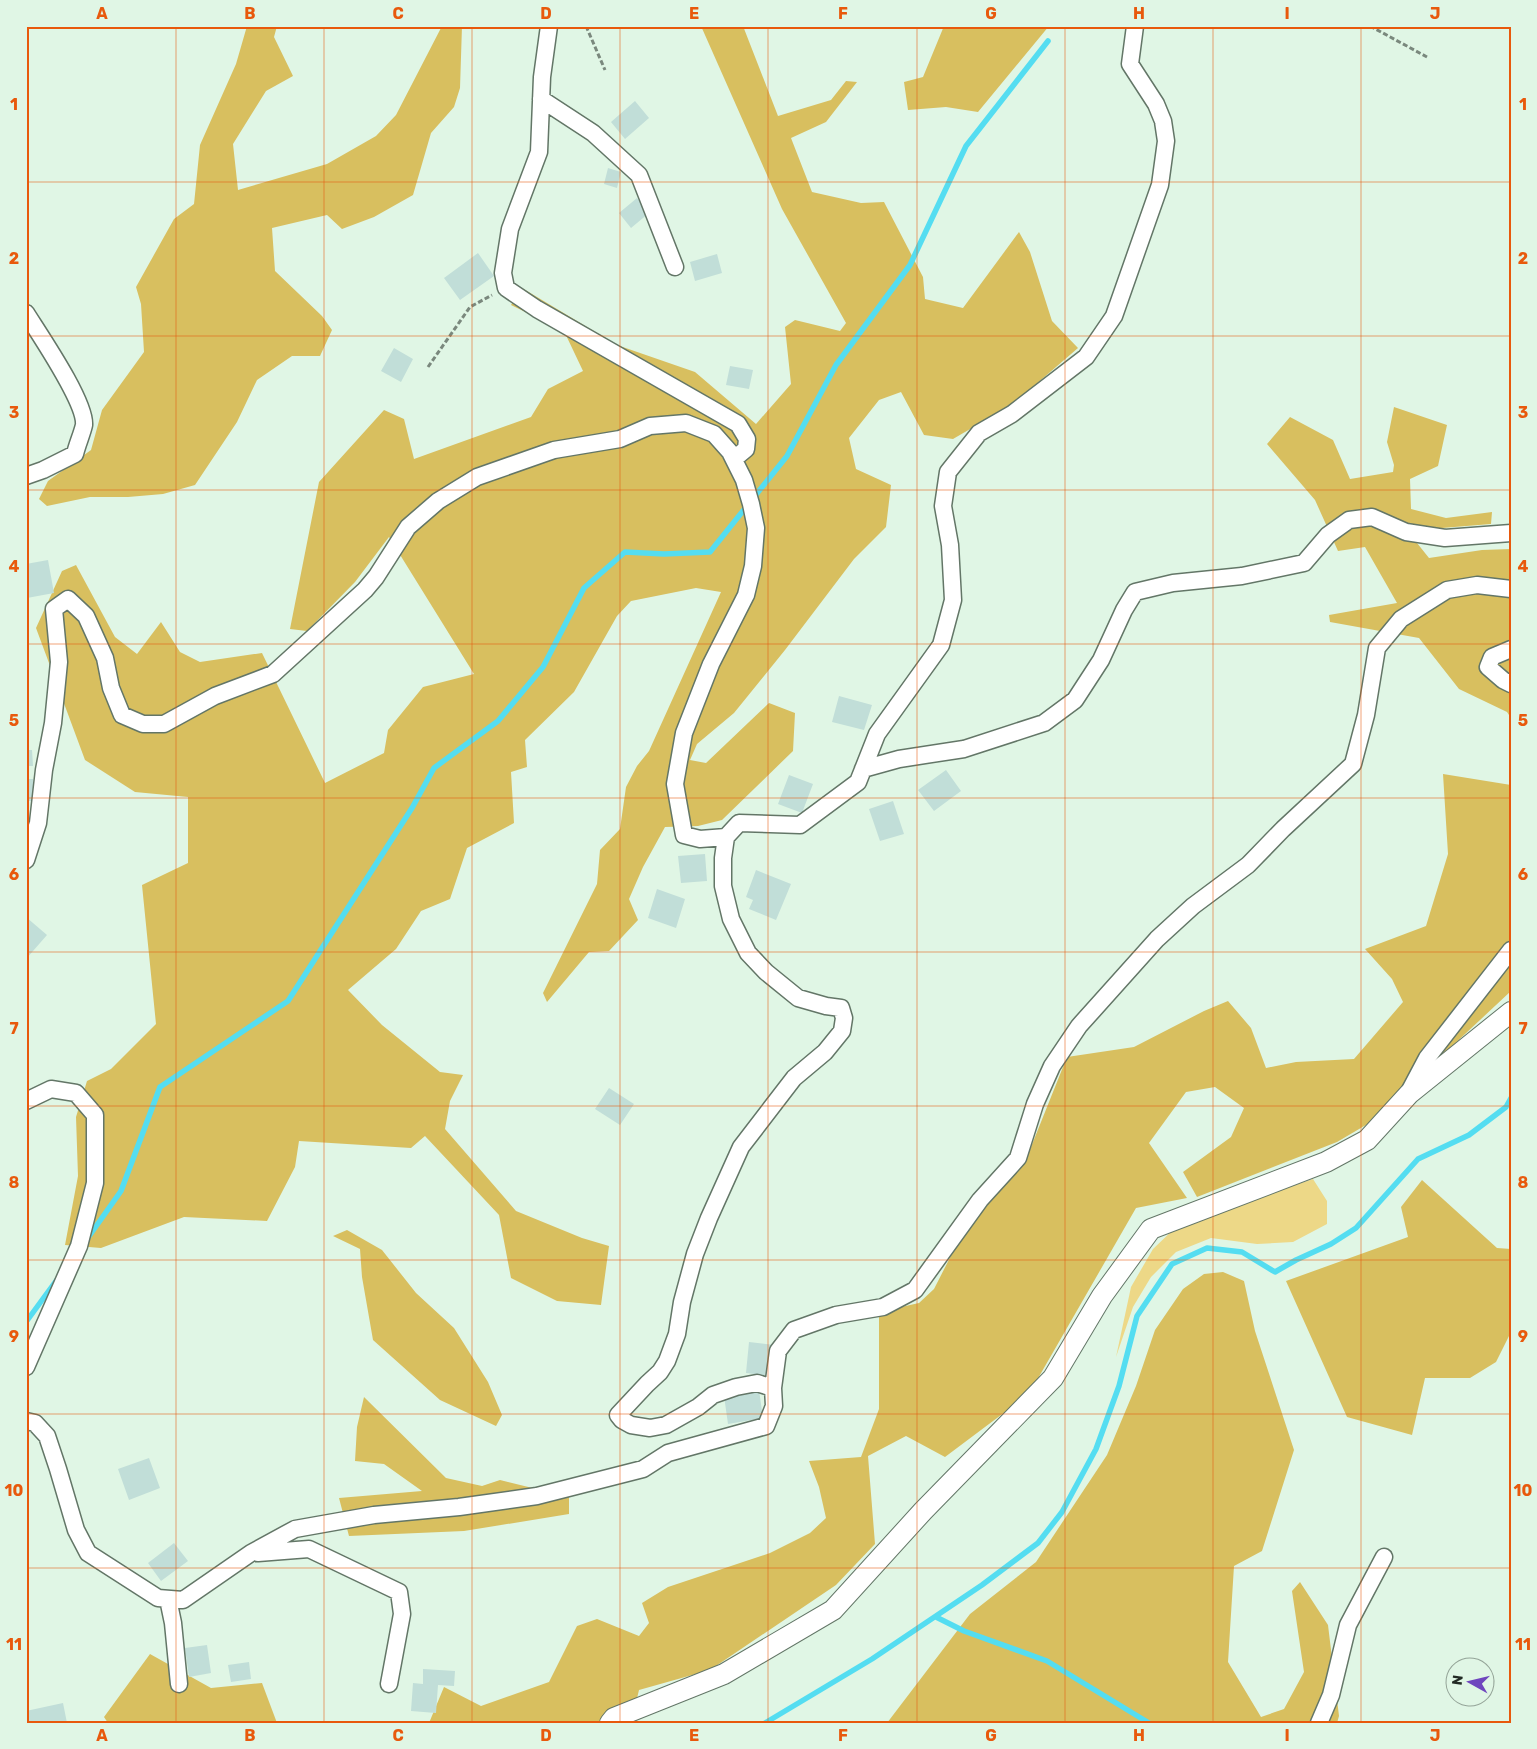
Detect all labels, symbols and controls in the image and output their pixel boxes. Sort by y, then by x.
text: A [96,4,108,23]
text: B [244,4,256,23]
text: C [392,4,404,23]
text: D [540,4,552,23]
text: E [689,4,699,23]
text: F [838,4,848,23]
text: G [985,4,997,23]
text: H [1133,4,1145,23]
text: I [1284,4,1290,23]
text: J [1430,4,1440,23]
text: 1 [10,95,18,114]
text: 1 [1519,95,1527,114]
text: 2 [9,249,19,268]
text: 2 [1518,249,1528,268]
text: 3 [9,403,19,422]
text: 3 [1518,403,1528,422]
text: 4 [9,557,20,576]
text: 4 [1518,557,1529,576]
text: 5 [9,711,19,730]
text: 5 [1518,711,1528,730]
text: 6 [9,865,19,884]
text: 6 [1518,865,1528,884]
text: 7 [9,1019,19,1038]
text: 7 [1518,1019,1528,1038]
text: 8 [9,1173,20,1192]
text: 8 [1518,1173,1529,1192]
text: 9 [9,1327,19,1346]
text: 9 [1518,1327,1528,1346]
text: 10 [5,1481,24,1500]
text: 10 [1514,1481,1533,1500]
text: 11 [6,1635,22,1654]
text: 11 [1515,1635,1531,1654]
north arrow [1444,1656,1494,1706]
text: N [1449,1674,1467,1686]
text: A [96,1726,108,1745]
text: B [244,1726,256,1745]
text: C [392,1726,404,1745]
text: D [540,1726,552,1745]
text: E [689,1726,699,1745]
text: F [838,1726,848,1745]
text: G [985,1726,997,1745]
text: H [1133,1726,1145,1745]
text: I [1284,1726,1290,1745]
text: J [1430,1726,1440,1745]

